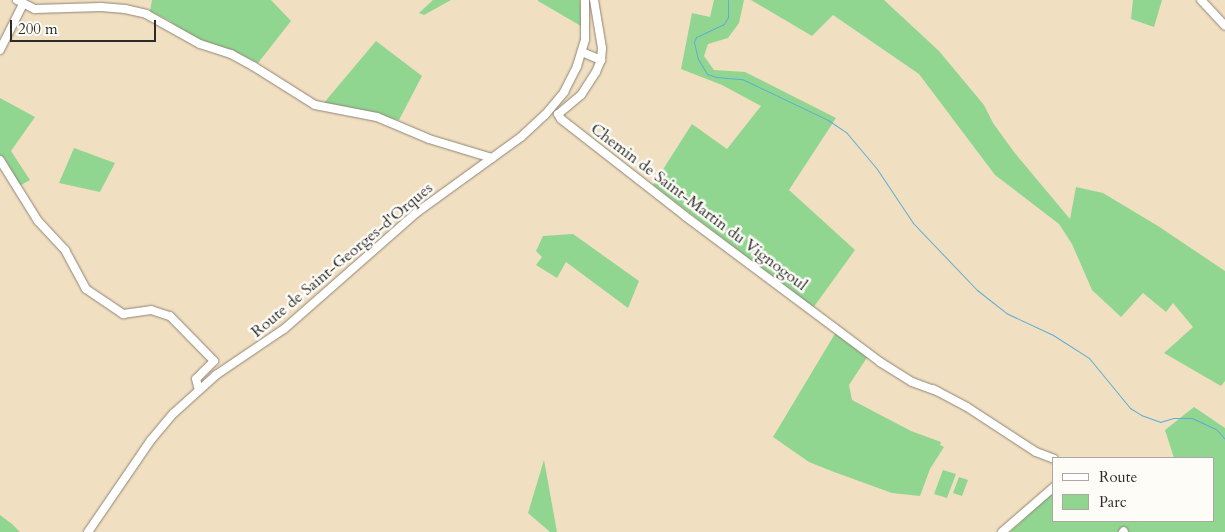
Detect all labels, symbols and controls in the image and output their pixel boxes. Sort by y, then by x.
scale bar [12,10,159,42]
text: 200 m [18,19,58,39]
street label: Chemin de Saint-Martin du Vignogoul [587,119,811,295]
street label: Route de Saint-Georges-d'Orques [247,178,437,342]
legend [1052,457,1215,522]
text: Route [1099,467,1137,487]
text: Parc [1099,492,1127,512]

